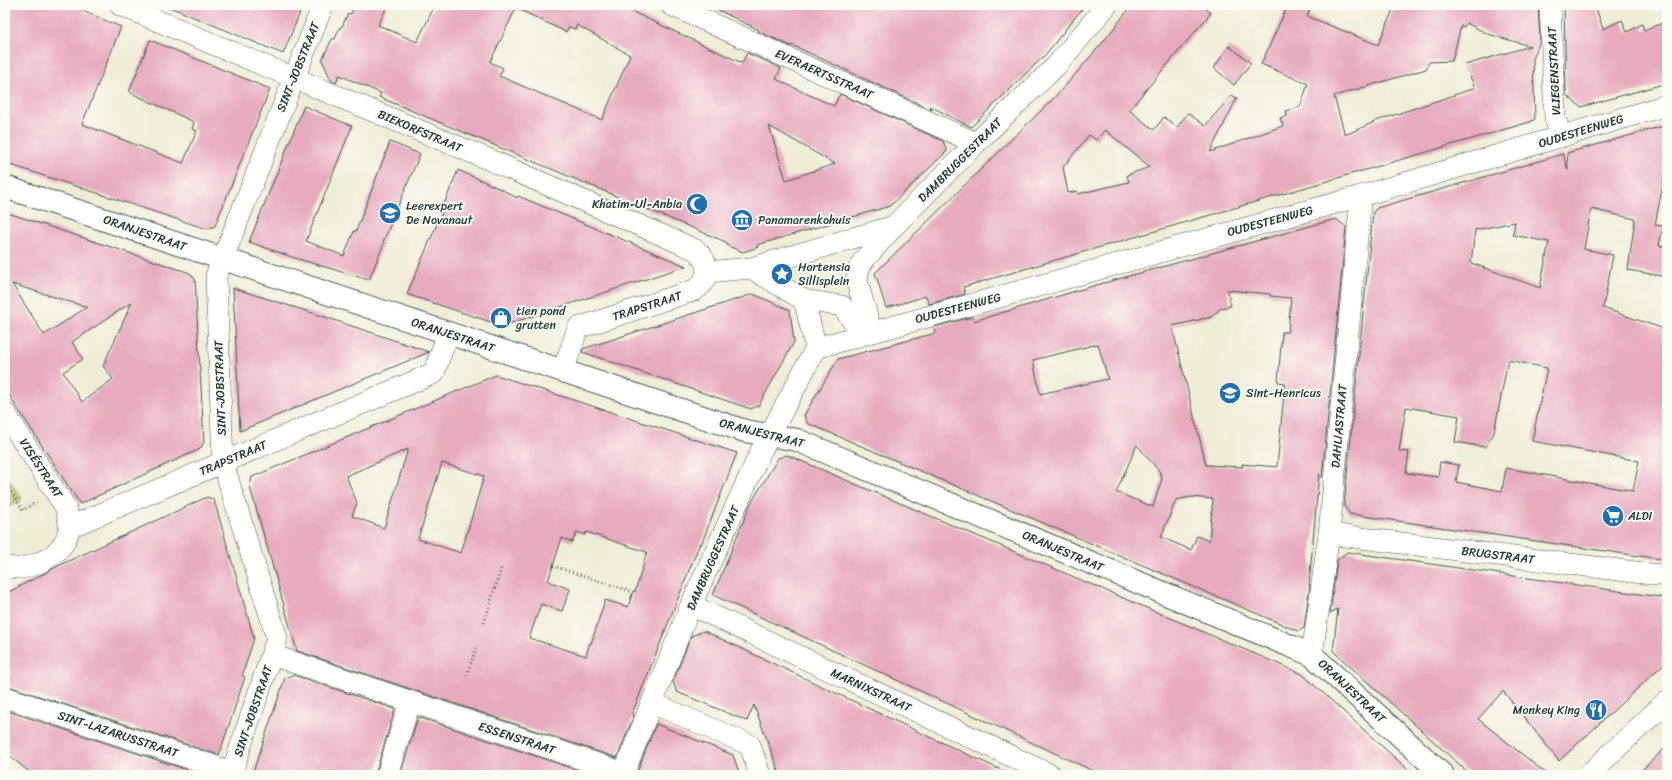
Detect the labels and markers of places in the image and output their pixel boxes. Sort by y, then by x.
mosque icon: Khatim-Ul-Anbia [684,191,710,217]
place label: Khatim-Ul-Anbia [592,193,683,215]
place label: Leerexpert De Novanaut [406,195,474,231]
school or university icon: Leerexpert De Novanaut [377,200,403,226]
museum icon: Panamarenkohuis [729,207,755,233]
place label: Panamarenkohuis [758,209,851,231]
place label: Hortensia Sillisplein [798,256,850,292]
place icon: Hortensia Sillisplein [769,261,795,287]
place label: tien pond grutten [515,300,566,336]
shop icon: tien pond grutten [488,305,514,331]
school or university icon: Sint-Henricus [1217,380,1243,406]
place label: Sint-Henricus [1246,382,1321,404]
supermarket icon: ALDI [1600,503,1626,529]
place label: ALDI [1627,505,1653,527]
restaurant icon: Monkey King [1583,697,1609,723]
place label: Monkey King [1513,699,1580,721]

